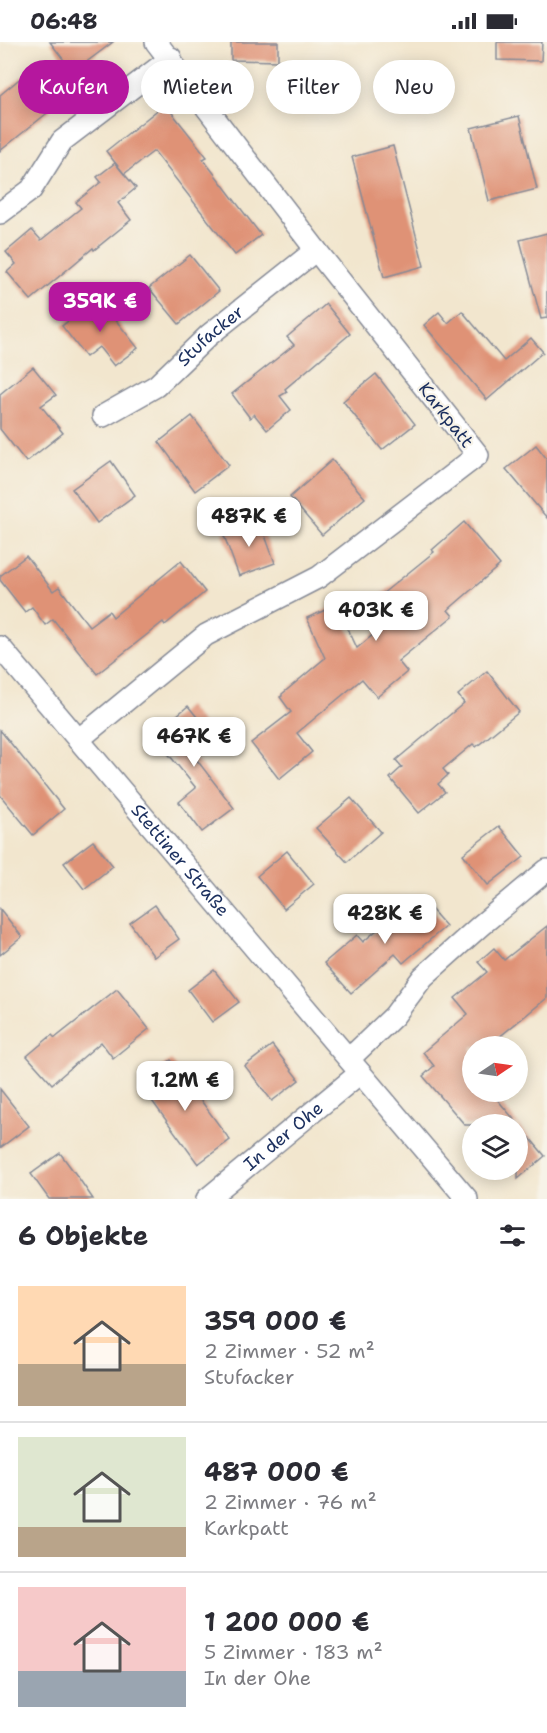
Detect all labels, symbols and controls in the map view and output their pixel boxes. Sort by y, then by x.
text: 06:48 [30,7,98,36]
chip: Kaufen [18,60,129,114]
chip: Mieten [141,60,254,114]
chip: Filter [266,60,361,114]
chip: Neu [373,60,455,114]
pin: 359K € [51,282,149,333]
text: 359K € [63,288,137,314]
street label: Stufacker [172,300,249,372]
street label: Karkpatt [413,377,479,453]
pin: 487K € [200,497,298,548]
text: 487K € [211,503,287,529]
pin: 403K € [327,591,425,642]
text: 403K € [338,597,414,623]
pin: 467K € [145,717,243,768]
text: 467K € [156,723,232,749]
street label: Stettiner Straße [126,799,235,921]
pin: 428K € [336,894,434,945]
text: 428K € [347,900,423,926]
north arrow [462,1036,528,1102]
map controls [462,1036,528,1180]
pin: 1.2M € [136,1061,234,1112]
text: 1.2M € [150,1067,220,1093]
street label: In der Ohe [239,1096,328,1176]
button: layers [462,1114,528,1180]
text: 6 Objekte [18,1218,148,1253]
icon: filters [496,1219,529,1252]
text: 359 000 € [204,1303,346,1338]
icon: home [66,1310,138,1382]
text: 2 Zimmer · 52 m² [204,1338,375,1364]
text: Stufacker [204,1364,294,1390]
text: 487 000 € [204,1454,349,1489]
icon: home [66,1461,138,1533]
text: 2 Zimmer · 76 m² [204,1489,377,1515]
text: Karkpatt [204,1515,289,1541]
text: 1 200 000 € [204,1604,369,1639]
icon: home [66,1611,138,1683]
text: 5 Zimmer · 183 m² [204,1639,383,1665]
text: In der Ohe [204,1665,311,1691]

